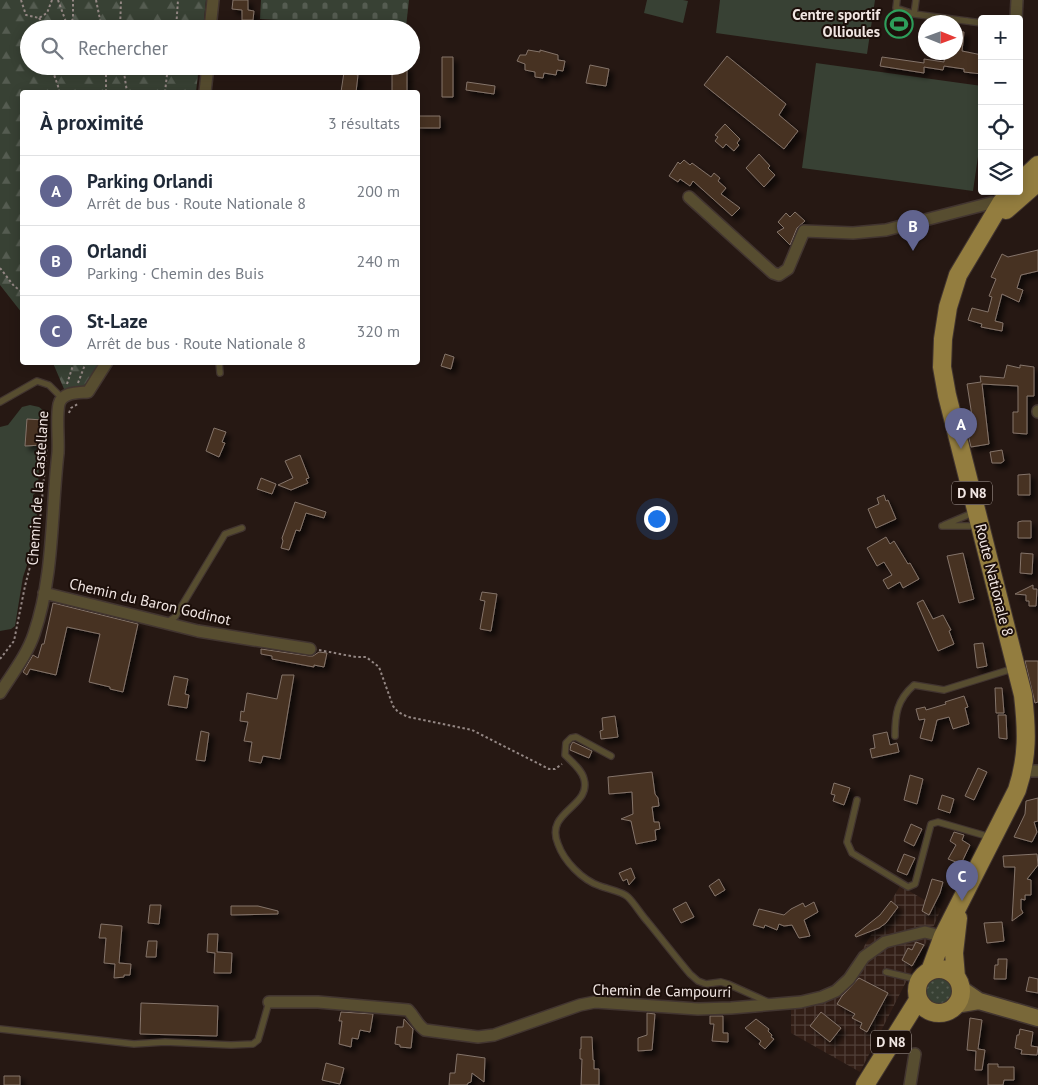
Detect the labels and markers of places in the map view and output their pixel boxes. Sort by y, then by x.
place label: Centre sportif Ollioules [792,5,881,41]
sports icon: Centre sportif Ollioules [884,9,914,39]
pin: B [897,210,929,251]
pin: A [945,408,977,449]
pin: C [946,860,978,901]

